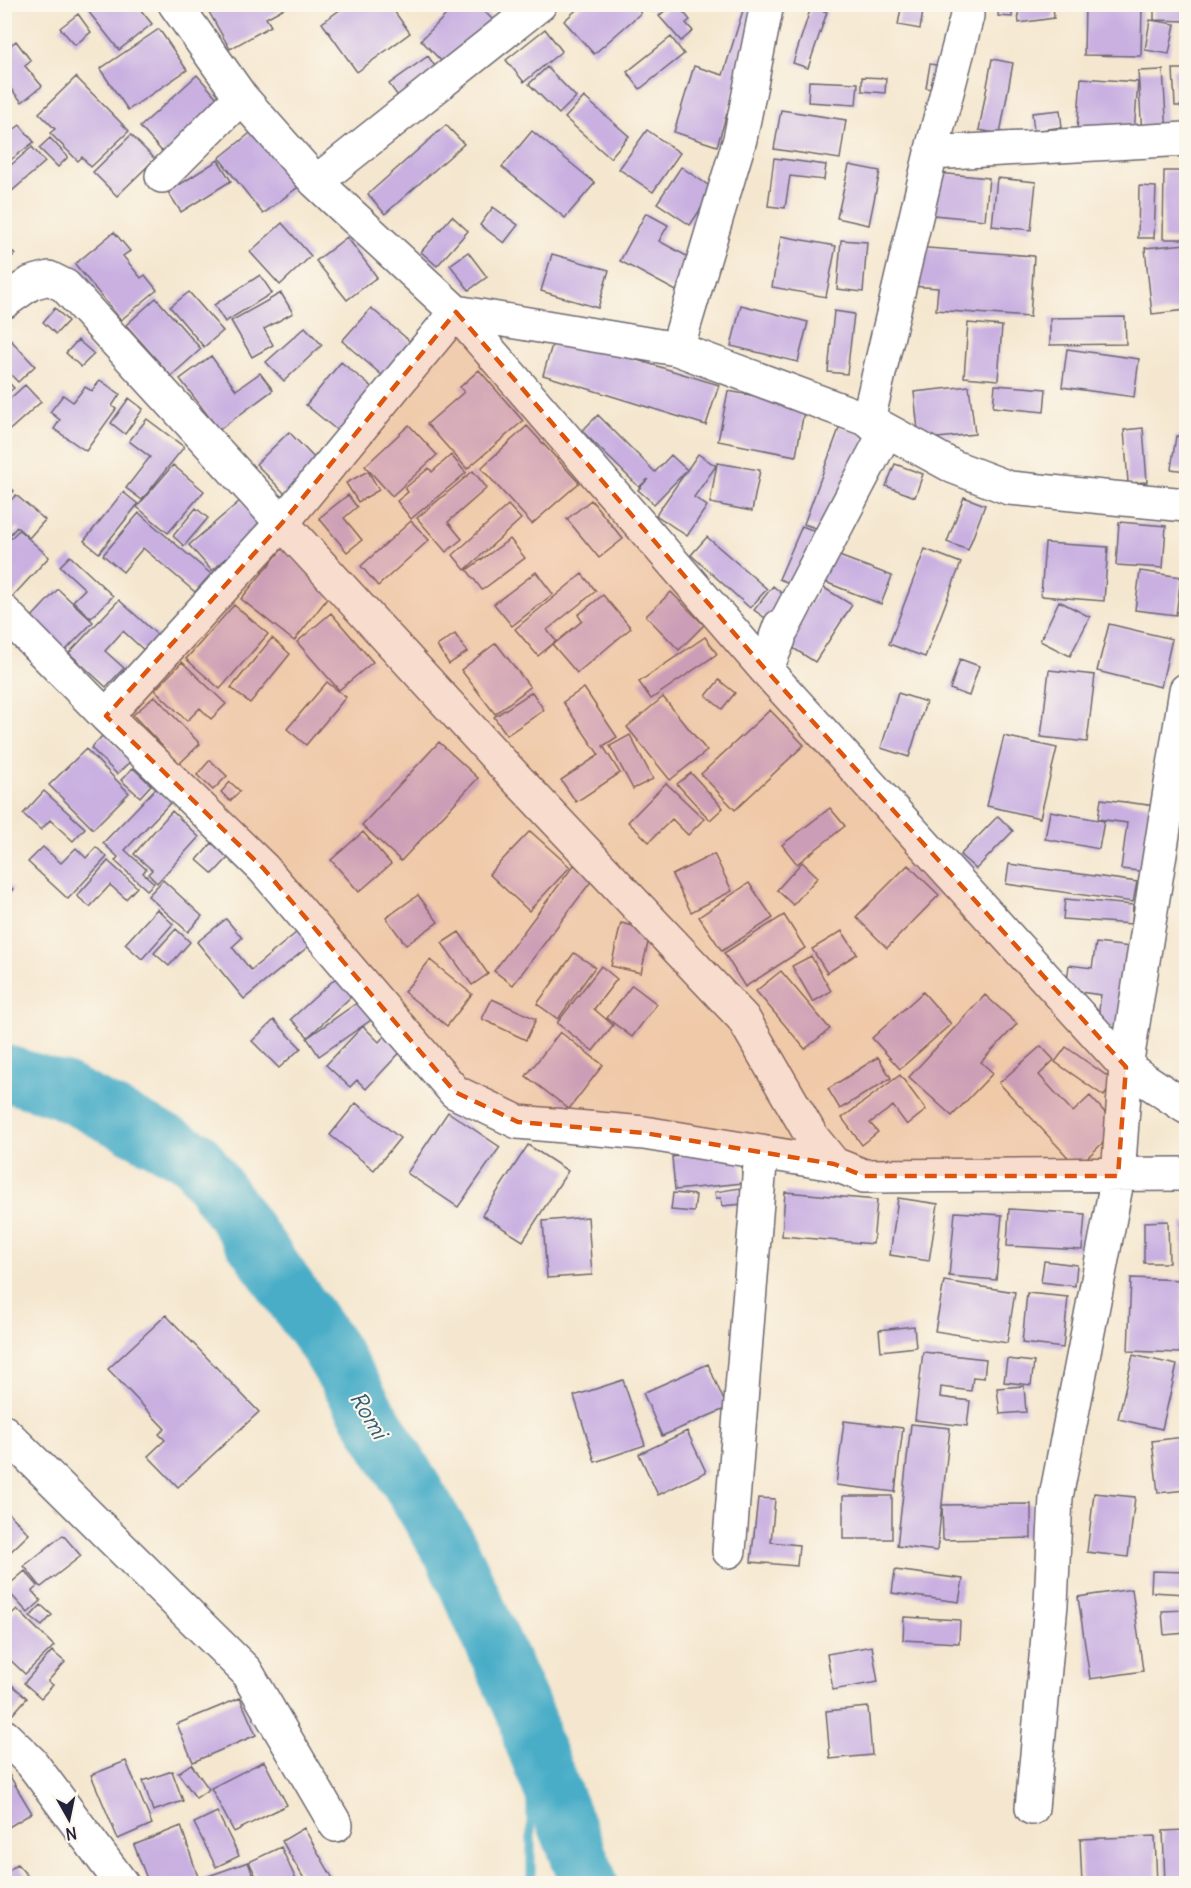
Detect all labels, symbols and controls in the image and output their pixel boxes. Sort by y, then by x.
water label: Romi [344,1386,396,1446]
north arrow [39,1789,99,1849]
text: N [64,1823,78,1845]

